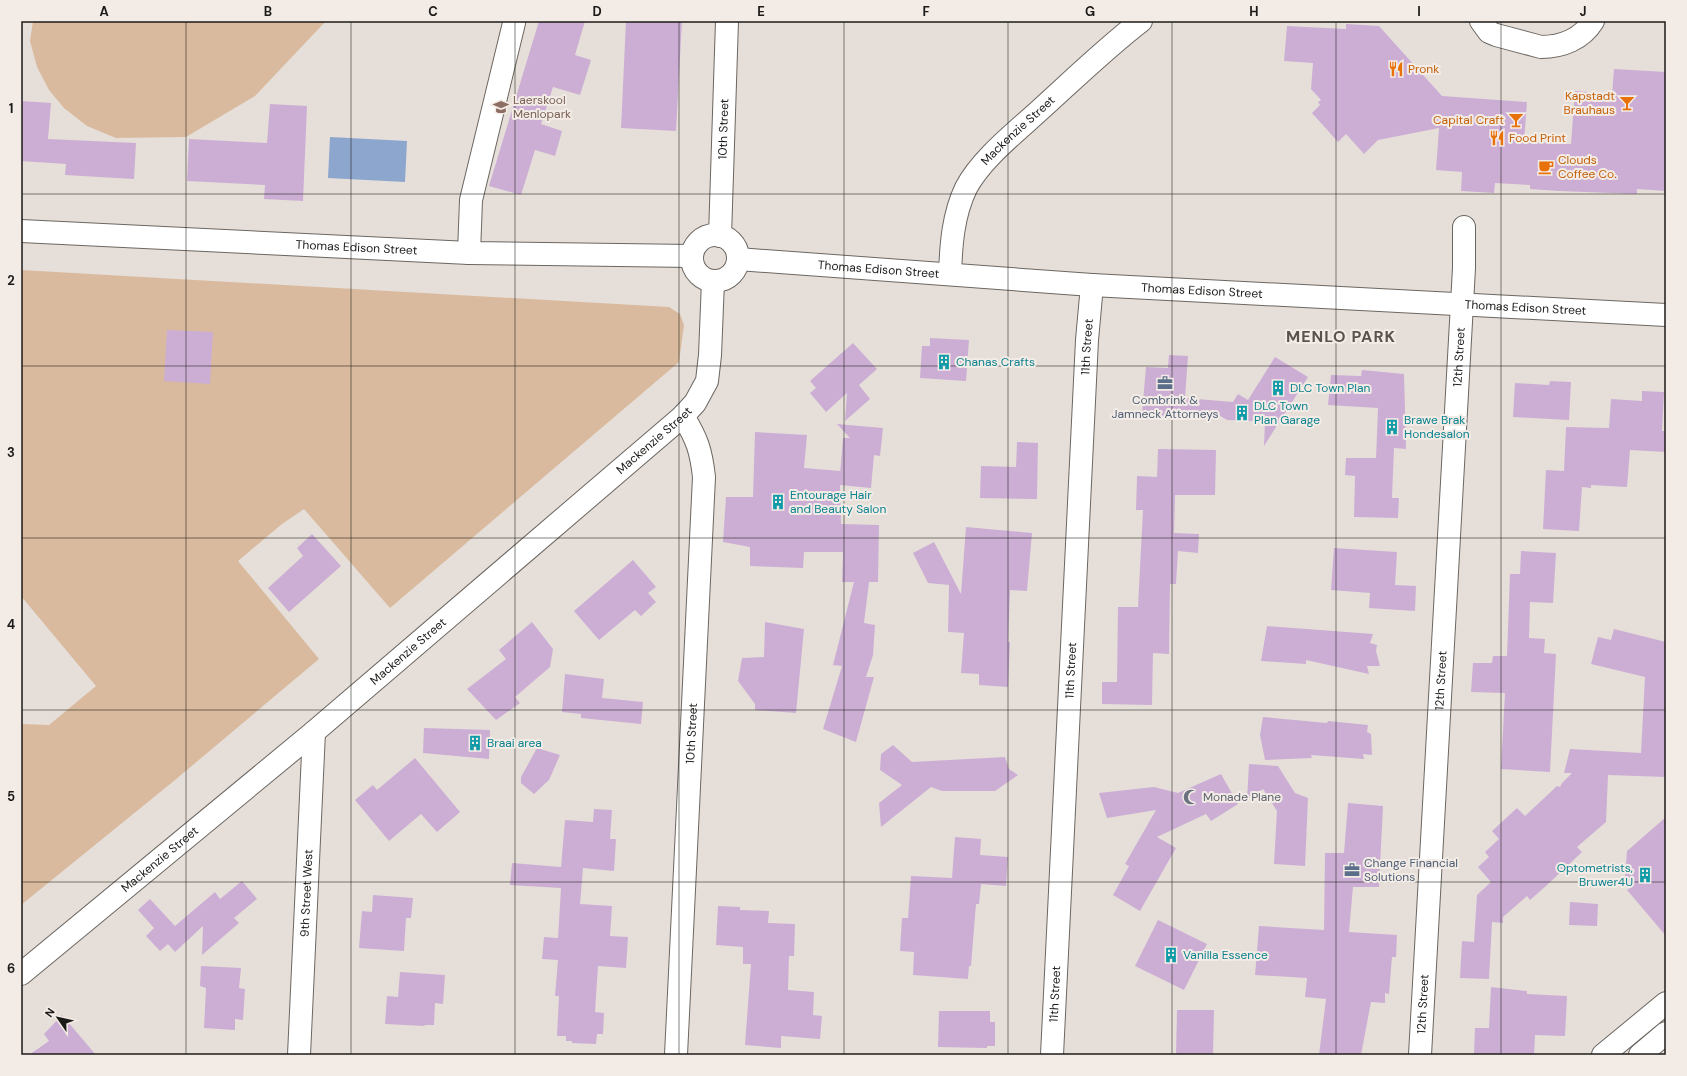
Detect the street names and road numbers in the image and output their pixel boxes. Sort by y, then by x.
street label: Mackenzie Street [977,92,1058,169]
street label: 10th Street [714,98,732,160]
street label: Thomas Edison Street [295,237,418,258]
street label: Thomas Edison Street [817,257,940,282]
street label: Thomas Edison Street [1141,280,1263,302]
street label: Thomas Edison Street [1464,296,1587,319]
street label: 11th Street [1077,318,1097,375]
street label: 12th Street [1449,327,1469,387]
street label: Mackenzie Street [613,403,696,478]
street label: Mackenzie Street [367,614,450,688]
street label: 11th Street [1061,642,1080,699]
street label: 12th Street [1431,650,1451,711]
street label: 10th Street [682,702,701,764]
street label: Mackenzie Street [118,823,202,896]
street label: 9th Street West [296,849,317,937]
street label: 11th Street [1046,965,1064,1023]
street label: 12th Street [1413,974,1433,1034]

